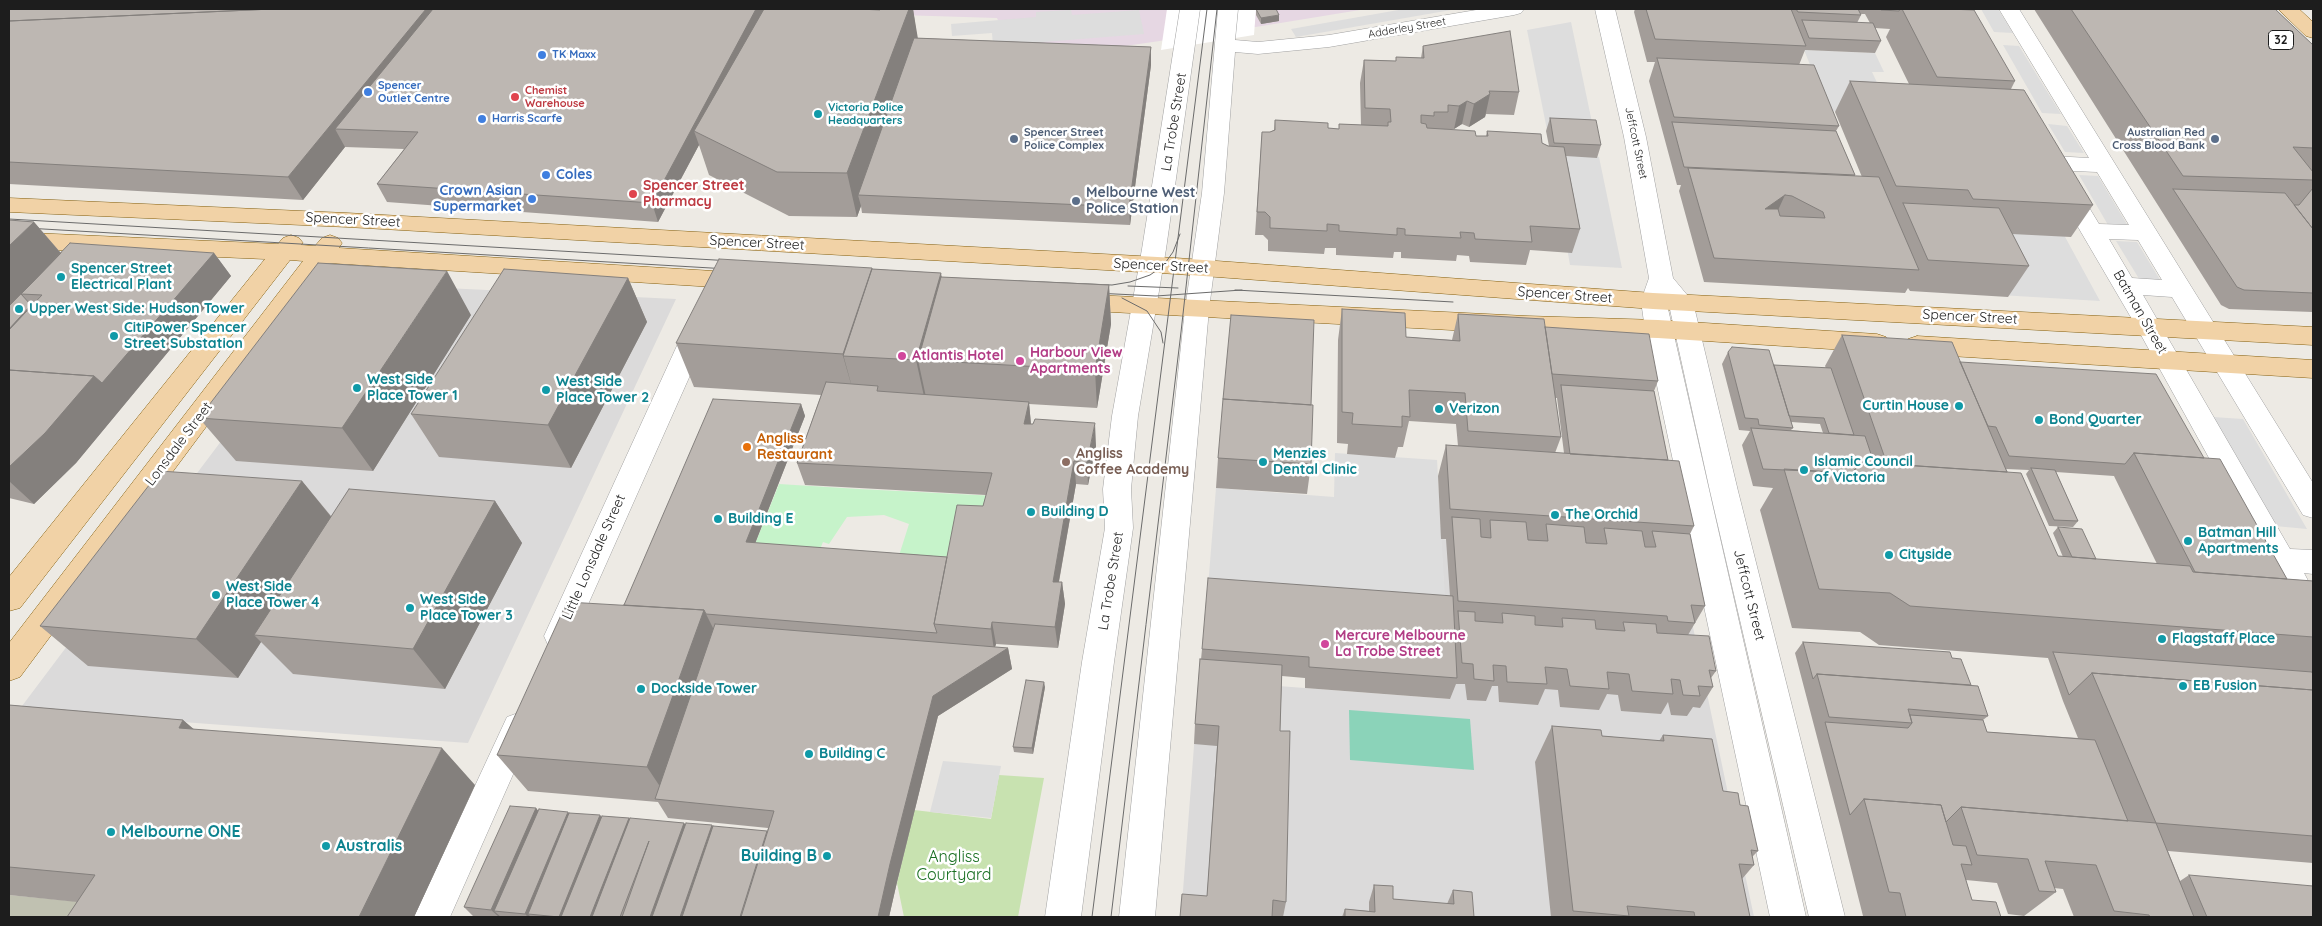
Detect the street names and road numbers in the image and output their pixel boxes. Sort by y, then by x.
street label: Adderley Street [1367,15,1447,41]
road number: 32 [2268,30,2294,50]
street label: La Trobe Street [1158,72,1190,172]
street label: Jeffcott Street [1622,106,1650,180]
street label: Spencer Street [305,209,401,231]
street label: Spencer Street [709,232,805,254]
street label: Spencer Street [1113,255,1209,277]
street label: Batman Street [2109,267,2171,357]
street label: Spencer Street [1517,283,1613,307]
street label: Spencer Street [1922,306,2018,328]
street label: Lonsdale Street [142,399,216,489]
street label: Little Lonsdale Street [559,492,629,622]
street label: La Trobe Street [1095,531,1127,631]
street label: Jeffcott Street [1730,548,1768,642]

